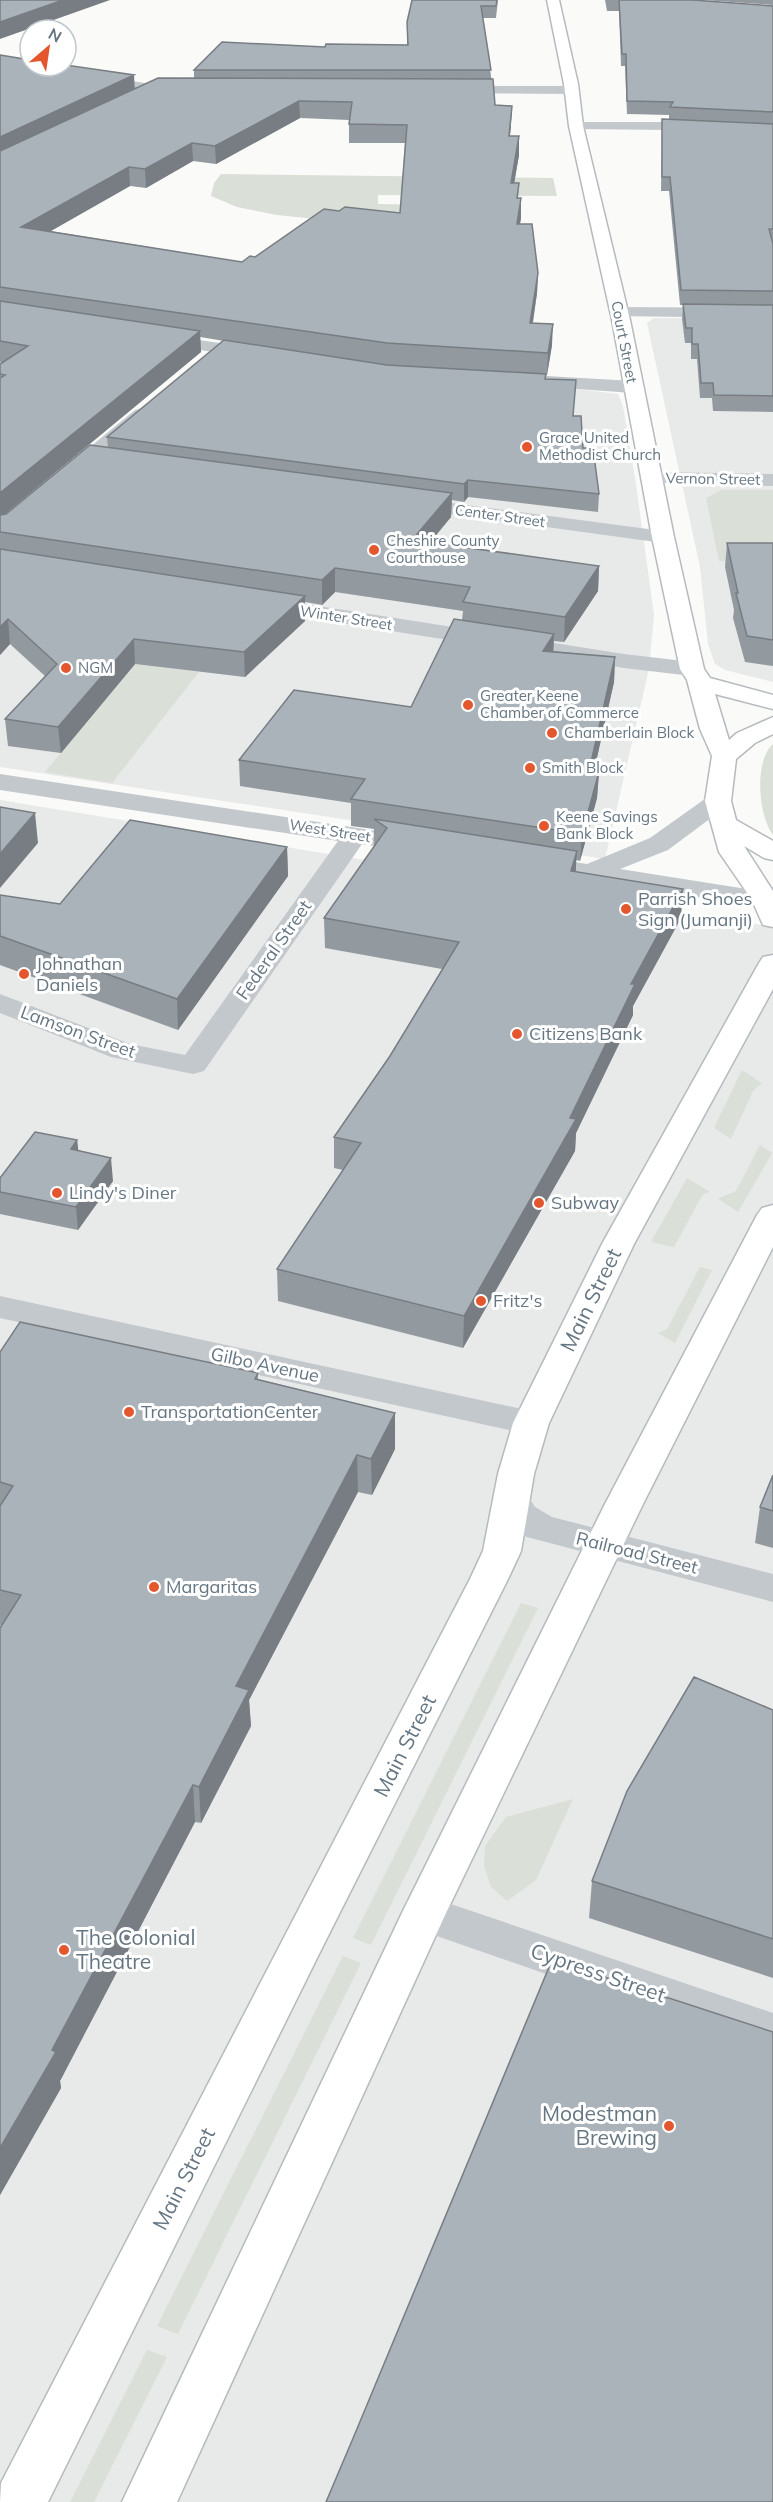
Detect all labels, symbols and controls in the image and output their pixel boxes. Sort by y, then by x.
north arrow [18,18,78,78]
text: N [45,23,65,47]
street label: Court Street [607,299,642,385]
place label: Grace United Methodist Church [539,428,661,464]
marker: Grace United Methodist Church [520,440,534,454]
street label: Vernon Street [665,468,761,489]
street label: Center Street [454,500,546,531]
place label: Cheshire County Courthouse [386,531,500,567]
marker: Cheshire County Courthouse [367,543,381,557]
street label: Winter Street [299,601,394,634]
place label: NGM [78,658,113,677]
marker: NGM [59,661,73,675]
place label: Greater Keene Chamber of Commerce [480,686,639,722]
marker: Greater Keene Chamber of Commerce [461,698,475,712]
place label: Chamberlain Block [564,723,694,742]
marker: Chamberlain Block [545,726,559,740]
place label: Smith Block [542,758,624,777]
marker: Smith Block [523,761,537,775]
place label: Keene Savings Bank Block [556,807,658,843]
street label: West Street [288,815,372,846]
marker: Keene Savings Bank Block [537,819,551,833]
place label: Parrish Shoes Sign (Jumanji) [638,887,753,931]
street label: Federal Street [231,896,316,1004]
marker: Parrish Shoes Sign (Jumanji) [619,902,633,916]
place label: Johnathan Daniels [36,952,122,996]
marker: Johnathan Daniels [17,967,31,981]
street label: Lamson Street [18,1000,139,1063]
place label: Citizens Bank [529,1022,643,1045]
marker: Citizens Bank [510,1027,524,1041]
place label: Lindy's Diner [69,1181,177,1204]
marker: Lindy's Diner [50,1186,64,1200]
place label: Subway [551,1191,619,1214]
marker: Subway [532,1196,546,1210]
street label: Main Street [554,1244,626,1355]
place label: Fritz's [493,1289,542,1312]
marker: Fritz's [474,1294,488,1308]
street label: Gilbo Avenue [209,1342,321,1387]
place label: TransportationCenter [141,1400,319,1423]
marker: TransportationCenter [122,1405,136,1419]
street label: Railroad Street [574,1526,700,1579]
place label: Margaritas [166,1575,257,1598]
marker: Margaritas [147,1580,161,1594]
street label: Main Street [367,1690,441,1801]
place label: The Colonial Theatre [76,1924,195,1974]
street label: Cypress Street [527,1937,669,2007]
marker: The Colonial Theatre [57,1943,71,1957]
place label: Modestman Brewing [542,2100,657,2150]
marker: Modestman Brewing [662,2119,676,2133]
street label: Main Street [146,2123,220,2234]

